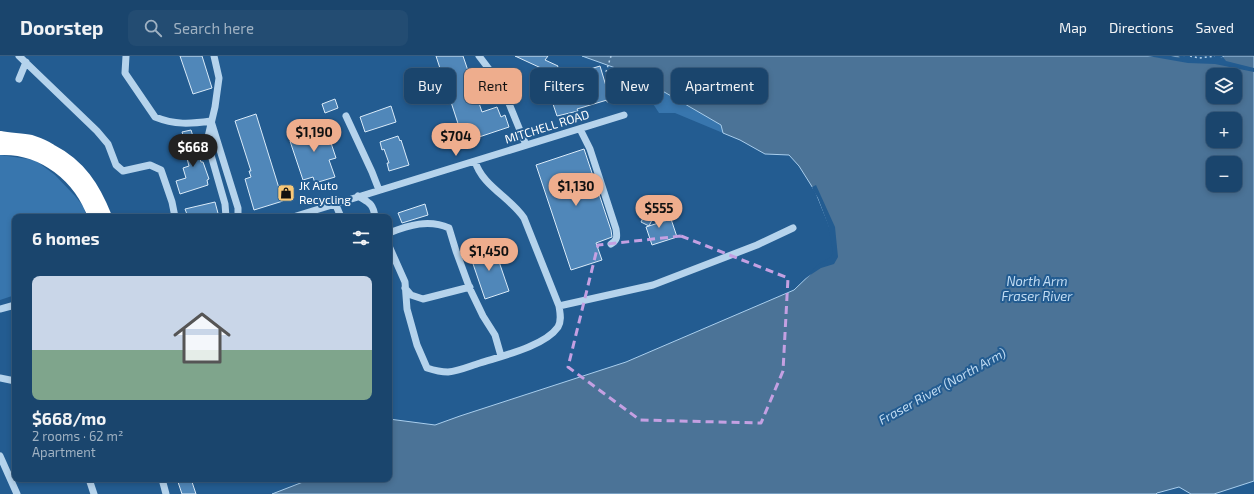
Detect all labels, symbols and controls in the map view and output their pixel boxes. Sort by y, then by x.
search box [128,10,408,46]
text: Doorstep [20,16,104,39]
icon: search [142,17,164,39]
text: Search here [174,19,254,37]
text: Map [1059,19,1087,36]
text: Directions [1109,19,1174,36]
text: Saved [1196,19,1234,36]
chip: Buy [404,68,456,104]
chip: Rent [464,68,522,104]
chip: Filters [530,68,598,104]
chip: New [606,68,663,104]
chip: Apartment [671,68,768,104]
map controls [1206,68,1242,192]
button: layers [1206,68,1242,104]
street label: MITCHELL ROAD [503,107,591,146]
button: + [1206,112,1242,148]
pin: $1,190 [281,119,347,153]
pin: $704 [432,123,480,157]
text: $1,190 [295,124,333,140]
text: $704 [441,128,471,144]
pin: $668 [169,134,217,168]
text: $668 [178,139,208,155]
button: − [1206,156,1242,192]
pin: $1,130 [543,173,609,207]
place label: JK Auto Recycling [299,178,351,206]
text: $1,130 [558,178,594,194]
shop icon: JK Auto Recycling [276,183,296,203]
pin: $555 [635,195,683,229]
text: $555 [644,200,674,216]
icon: filters [350,227,372,249]
text: 6 homes [32,228,100,248]
pin: $1,450 [456,238,522,272]
text: $1,450 [469,243,509,259]
water label: North Arm Fraser River [1002,273,1073,304]
icon: home [166,302,238,374]
water label: Fraser River (North Arm) [876,344,1009,428]
text: $668/mo [32,408,106,428]
text: 2 rooms · 62 m² [32,428,123,444]
text: Apartment [32,444,96,460]

